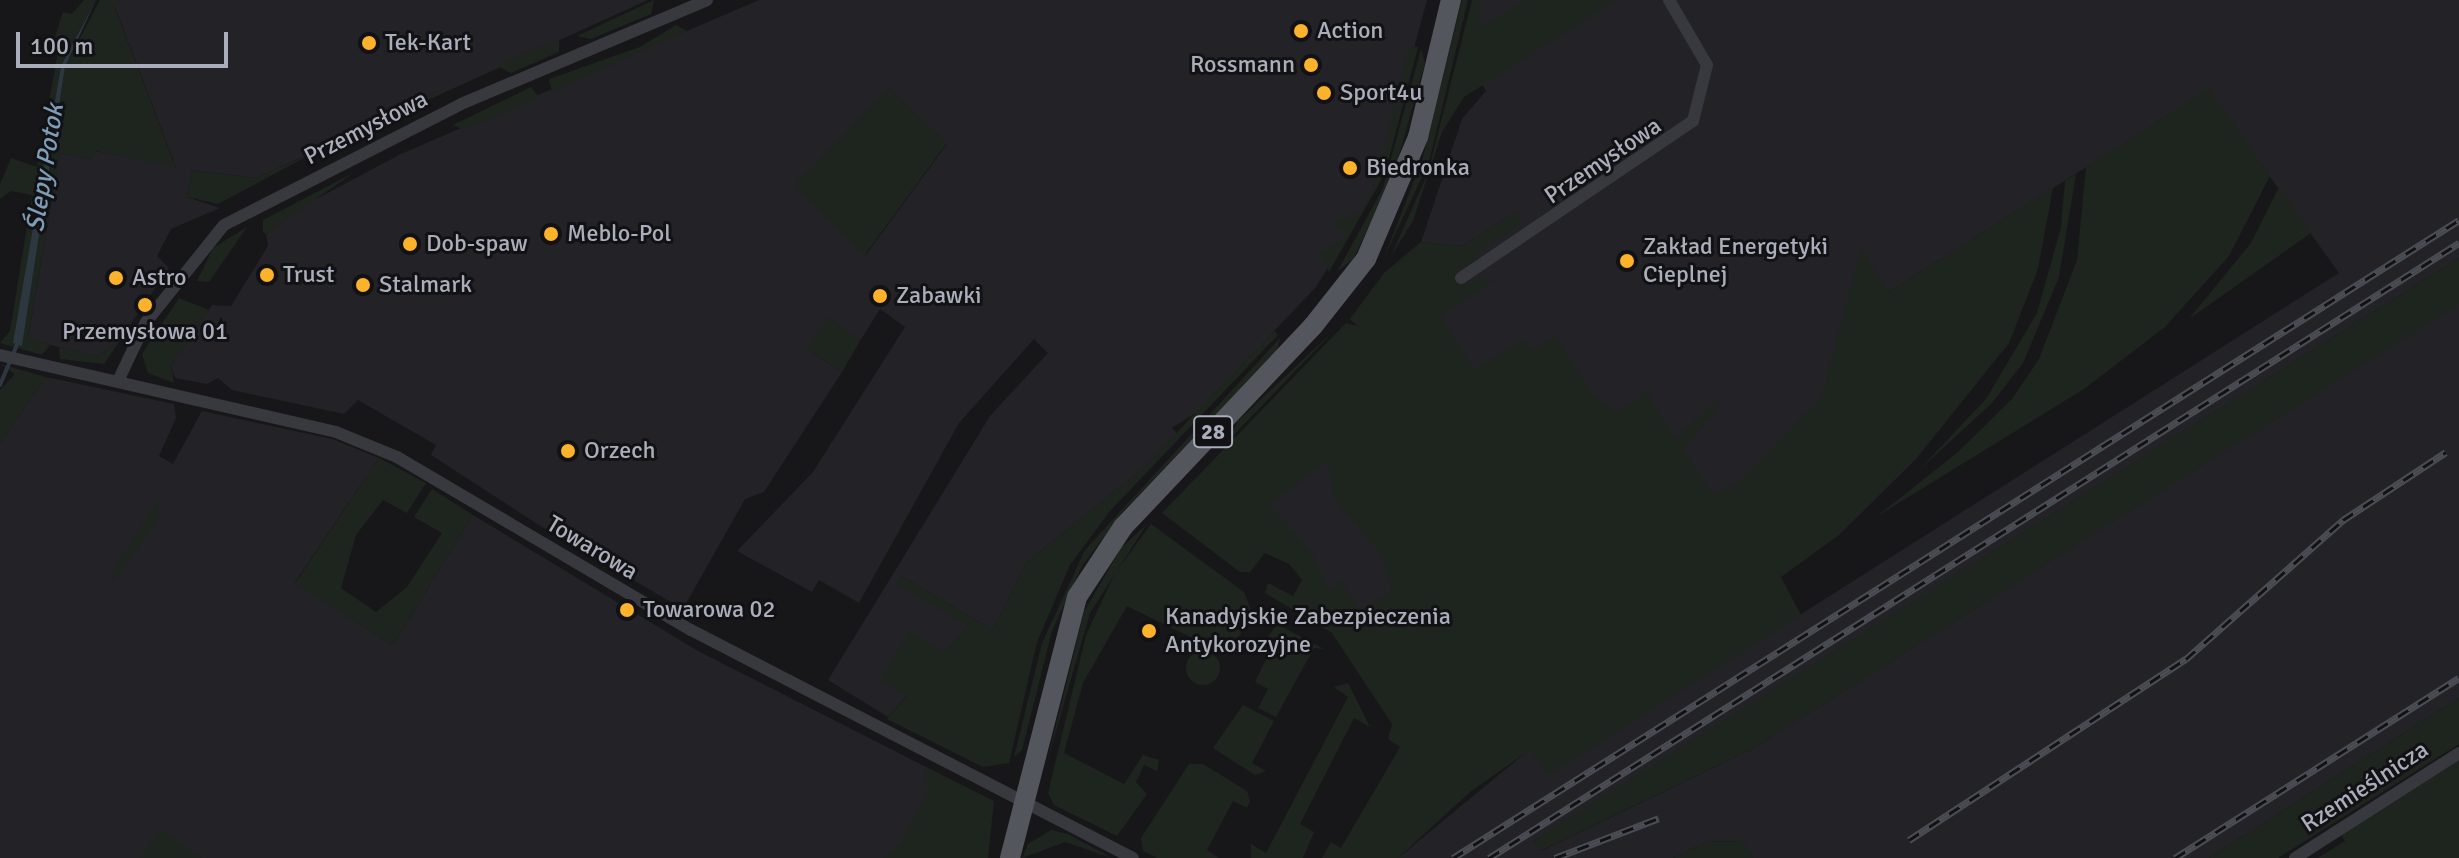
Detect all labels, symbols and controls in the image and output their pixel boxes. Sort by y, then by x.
scale bar [20,16,232,66]
place label: Action [1317,17,1383,45]
marker: Action [1292,22,1310,40]
place label: Tek-Kart [385,29,471,57]
text: 100 m [30,31,93,61]
marker: Tek-Kart [360,34,378,52]
place label: Rossmann [1190,51,1295,79]
marker: Rossmann [1302,56,1320,74]
place label: Sport4u [1340,79,1422,107]
marker: Sport4u [1315,84,1333,102]
street label: Przemysłowa [299,85,433,171]
water label: Ślepy Potok [20,102,72,234]
street label: Przemysłowa [1539,111,1667,211]
place label: Biedronka [1366,154,1470,182]
marker: Biedronka [1341,159,1359,177]
place label: Meblo-Pol [567,220,671,248]
marker: Meblo-Pol [542,225,560,243]
place label: Dob-spaw [426,230,528,258]
place label: Zakład Energetyki Cieplnej [1643,233,1828,289]
marker: Dob-spaw [401,235,419,253]
marker: Zakład Energetyki Cieplnej [1618,252,1636,270]
place label: Trust [283,261,335,289]
place label: Astro [132,264,186,292]
marker: Trust [258,266,276,284]
marker: Astro [107,269,125,287]
place label: Stalmark [379,271,472,299]
marker: Stalmark [354,276,372,294]
place label: Zabawki [896,282,982,310]
marker: Zabawki [871,287,889,305]
marker: Przemysłowa 01 [136,296,154,314]
place label: Przemysłowa 01 [62,318,228,346]
road number: 28 [1193,414,1233,450]
place label: Orzech [584,437,656,465]
marker: Orzech [559,442,577,460]
street label: Towarowa [541,510,643,586]
place label: Towarowa 02 [643,596,775,624]
marker: Towarowa 02 [618,601,636,619]
place label: Kanadyjskie Zabezpieczenia Antykorozyjne [1165,603,1451,659]
marker: Kanadyjskie Zabezpieczenia Antykorozyjne [1140,622,1158,640]
street label: Rzemieślnicza [2296,735,2434,839]

